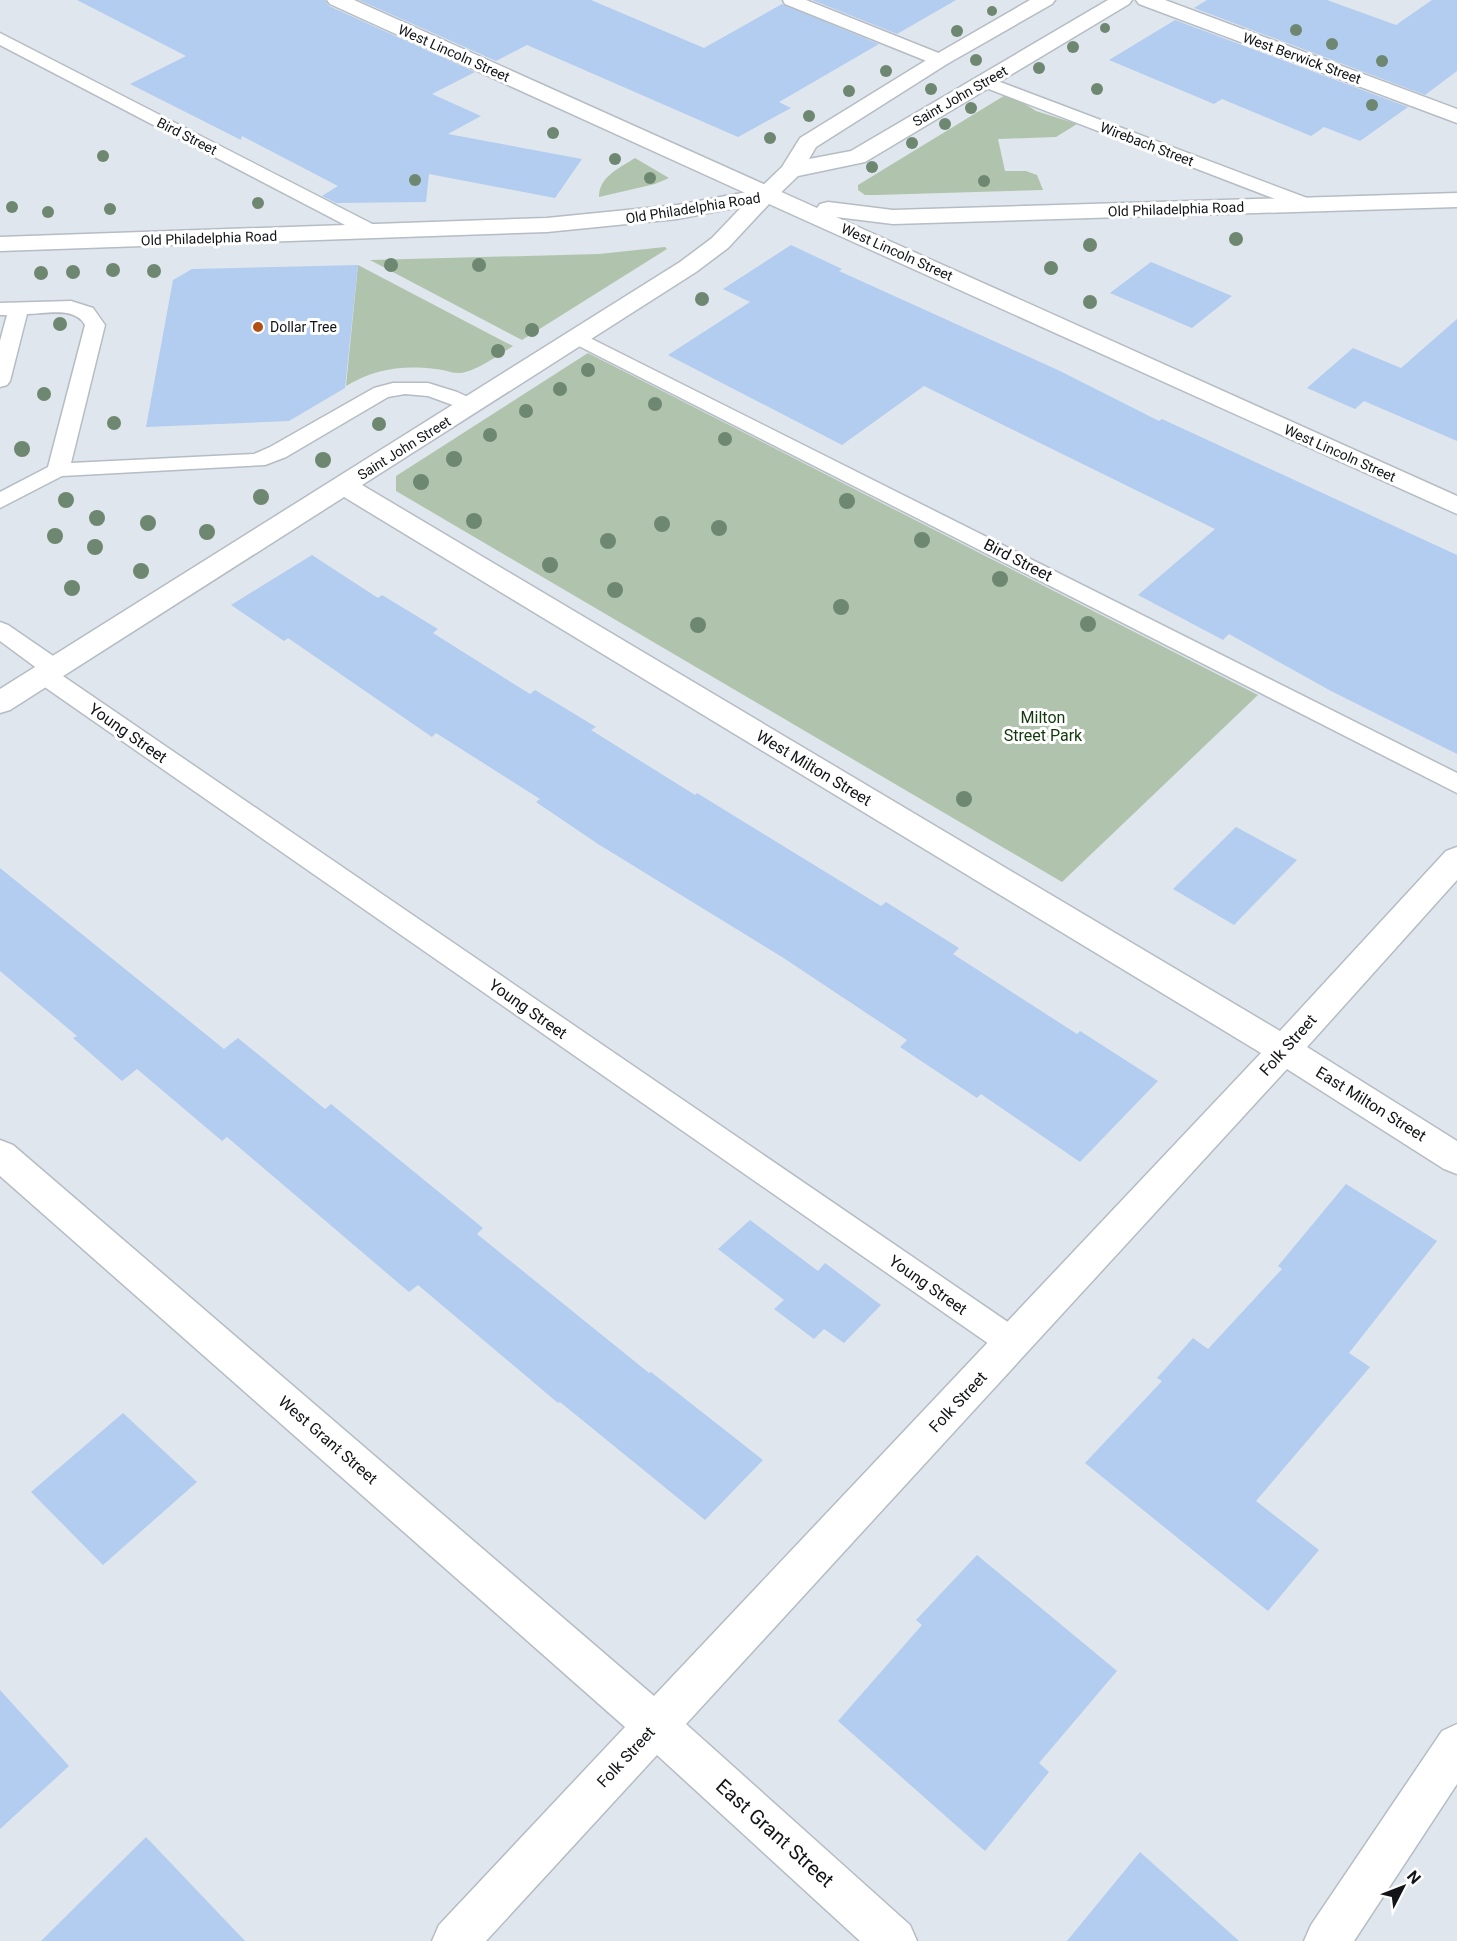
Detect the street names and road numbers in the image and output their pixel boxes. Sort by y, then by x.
street label: West Lincoln Street [396,21,513,85]
street label: West Berwick Street [1241,29,1364,87]
street label: Saint John Street [910,62,1011,130]
street label: Bird Street [154,114,220,158]
street label: Wirebach Street [1098,119,1196,169]
street label: Old Philadelphia Road [624,189,762,227]
street label: Old Philadelphia Road [1108,199,1244,219]
street label: West Lincoln Street [839,220,956,284]
street label: Old Philadelphia Road [141,228,277,248]
street label: Saint John Street [355,413,454,483]
street label: West Lincoln Street [1282,421,1399,485]
street label: Bird Street [981,535,1055,585]
street label: Young Street [85,699,171,767]
street label: West Milton Street [753,726,875,810]
street label: Young Street [485,975,571,1043]
street label: Folk Street [1256,1010,1320,1080]
street label: East Milton Street [1312,1062,1430,1146]
street label: Young Street [885,1251,971,1319]
street label: Folk Street [925,1368,991,1436]
street label: West Grant Street [275,1392,381,1488]
street label: Folk Street [593,1723,659,1791]
street label: East Grant Street [711,1774,839,1892]

